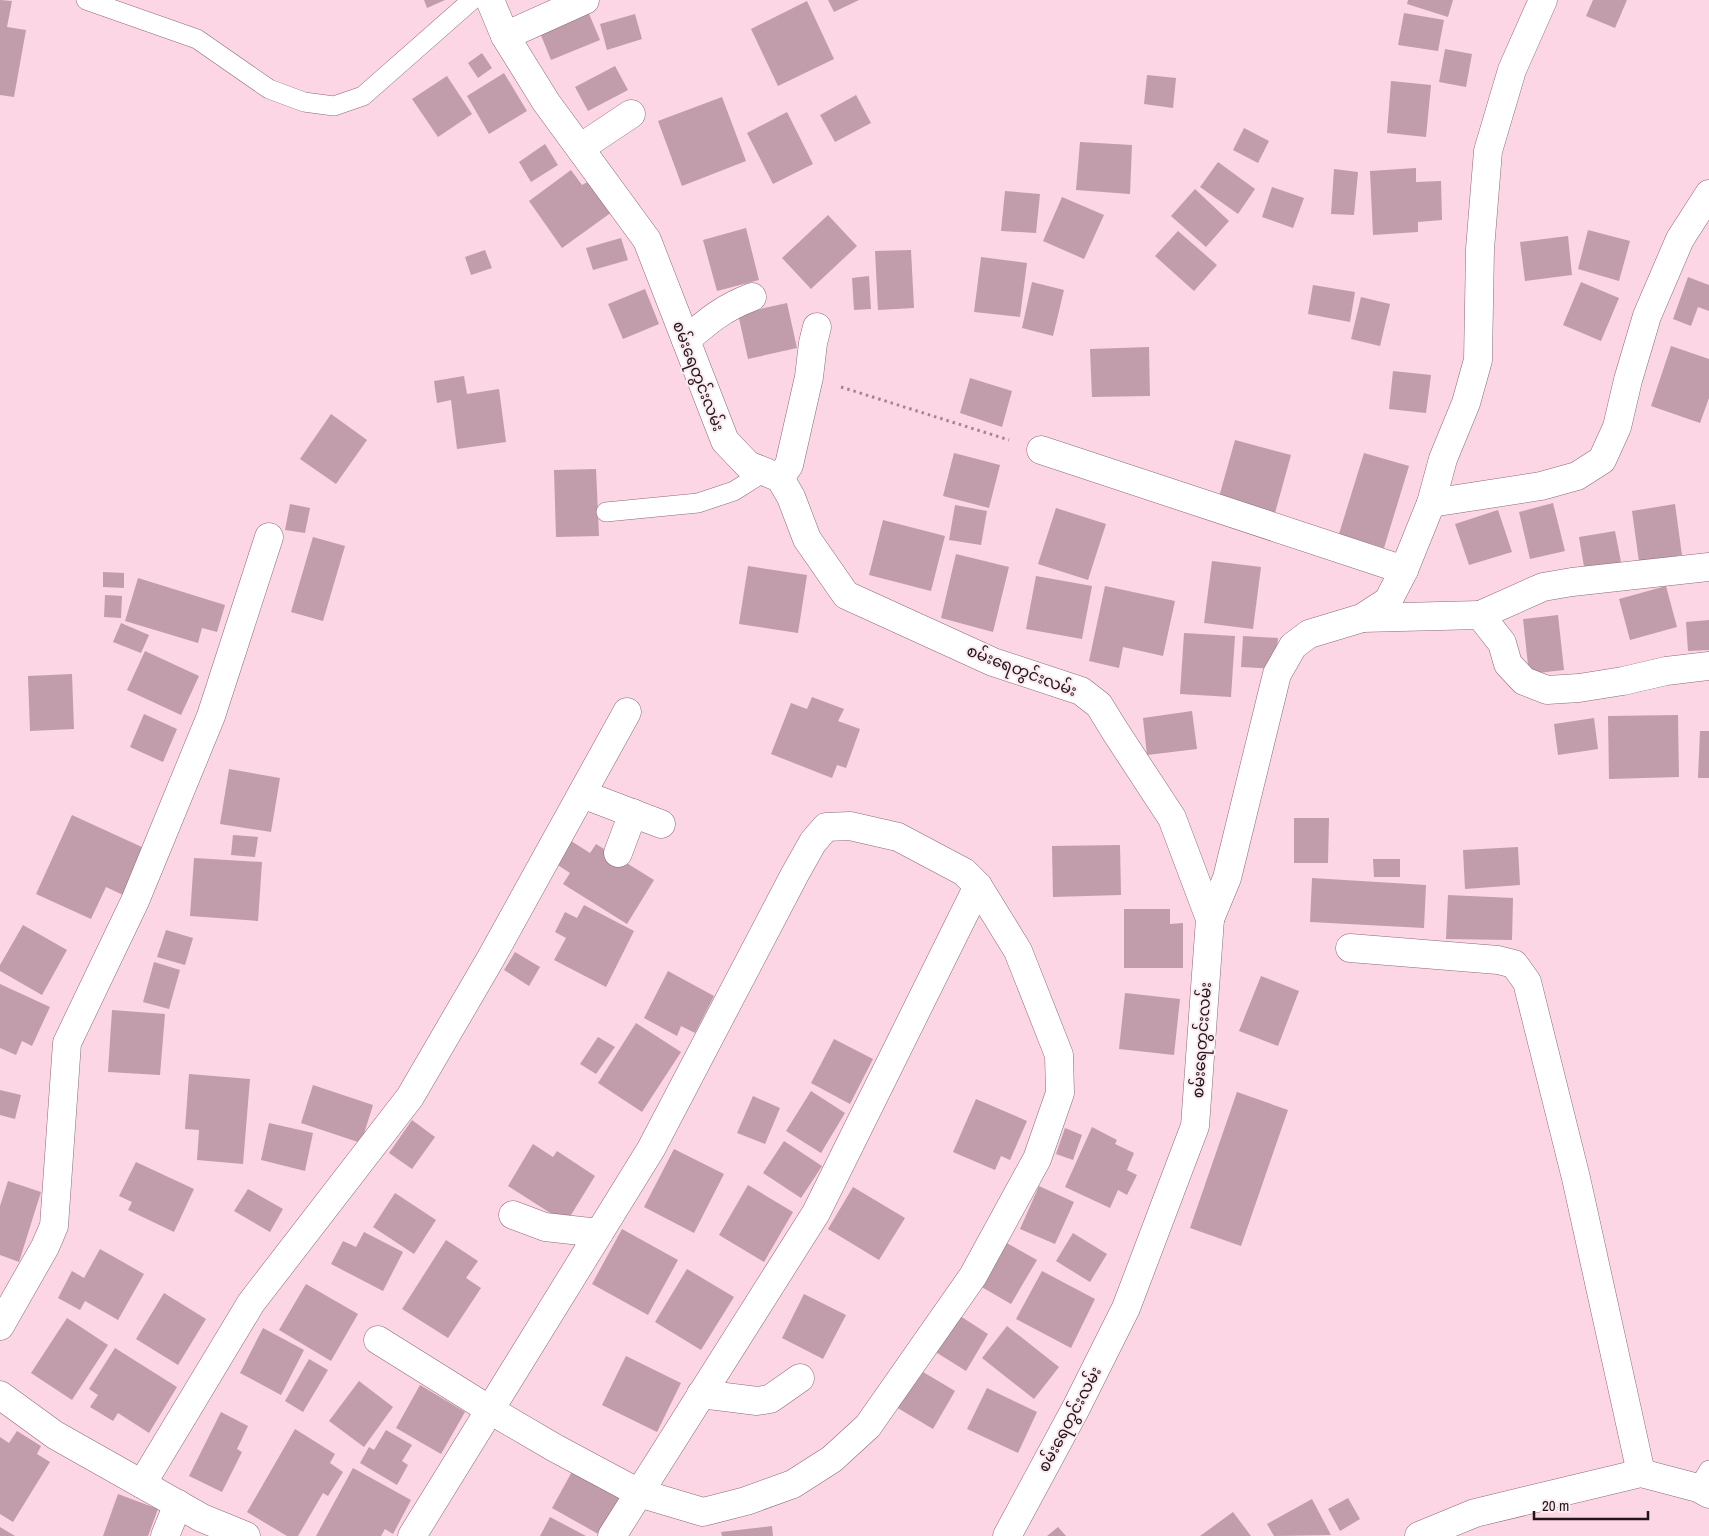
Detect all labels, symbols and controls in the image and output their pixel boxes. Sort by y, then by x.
street label: စမ်းရေတွင်းလမ်း [665,318,730,435]
street label: စမ်းရေတွင်းလမ်း [963,639,1080,704]
street label: စမ်းရေတွင်းလမ်း [1186,981,1219,1099]
street label: စမ်းရေတွင်းလမ်း [1032,1362,1109,1477]
scale bar [1534,1488,1648,1520]
text: 20 m [1542,1495,1569,1516]

